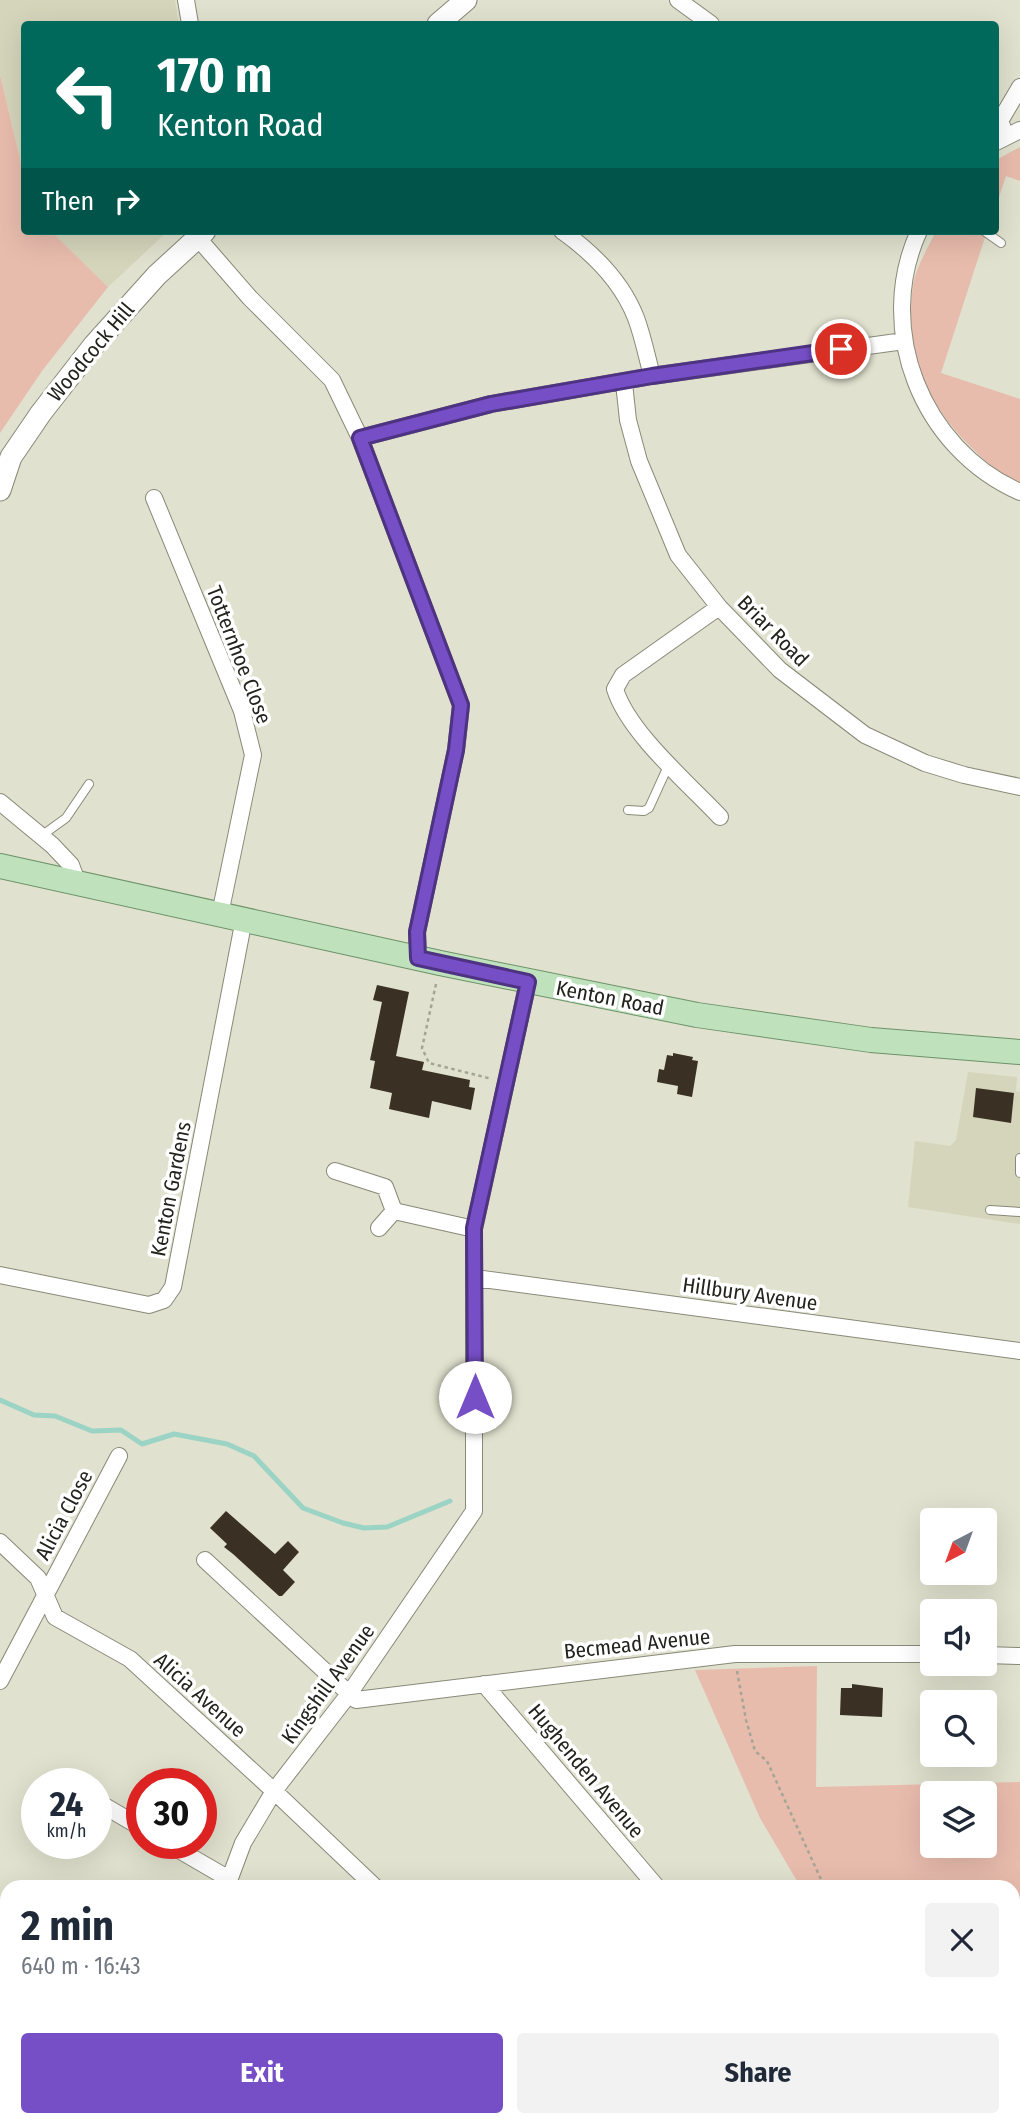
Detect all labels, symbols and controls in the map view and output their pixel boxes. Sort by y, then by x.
text: 170 m [157,46,273,105]
icon: left [42,49,133,140]
text: Kenton Road [157,106,324,144]
icon: right [108,182,146,220]
text: Then [42,186,94,217]
street label: Woodcock Hill [42,297,140,407]
pin [811,319,871,379]
icon: arrive [822,330,860,368]
street label: Totternhoe Close [201,582,277,728]
street label: Briar Road [732,590,814,672]
street label: Kenton Road [554,975,666,1021]
street label: Kenton Gardens [145,1119,197,1259]
street label: Hillbury Avenue [681,1272,819,1316]
position arrow [438,1360,512,1434]
street label: Alicia Close [30,1466,98,1564]
north arrow [920,1508,998,1586]
map controls [920,1508,997,1858]
button: sound [920,1599,997,1676]
street label: Kingshill Avenue [276,1619,380,1749]
street label: Becmead Avenue [563,1623,711,1665]
street label: Alicia Avenue [149,1647,251,1743]
button: search [920,1690,997,1767]
street label: Hughenden Avenue [522,1699,650,1843]
speed limit sign: 30 [126,1768,217,1859]
button: layers [920,1781,997,1858]
text: 24 [50,1783,83,1825]
text: km/h [46,1820,87,1842]
text: 2 min [21,1901,114,1951]
button: close [925,1903,999,1977]
text: 640 m · 16:43 [21,1952,141,1980]
button: Exit [21,2033,503,2113]
button: Share [517,2033,999,2113]

